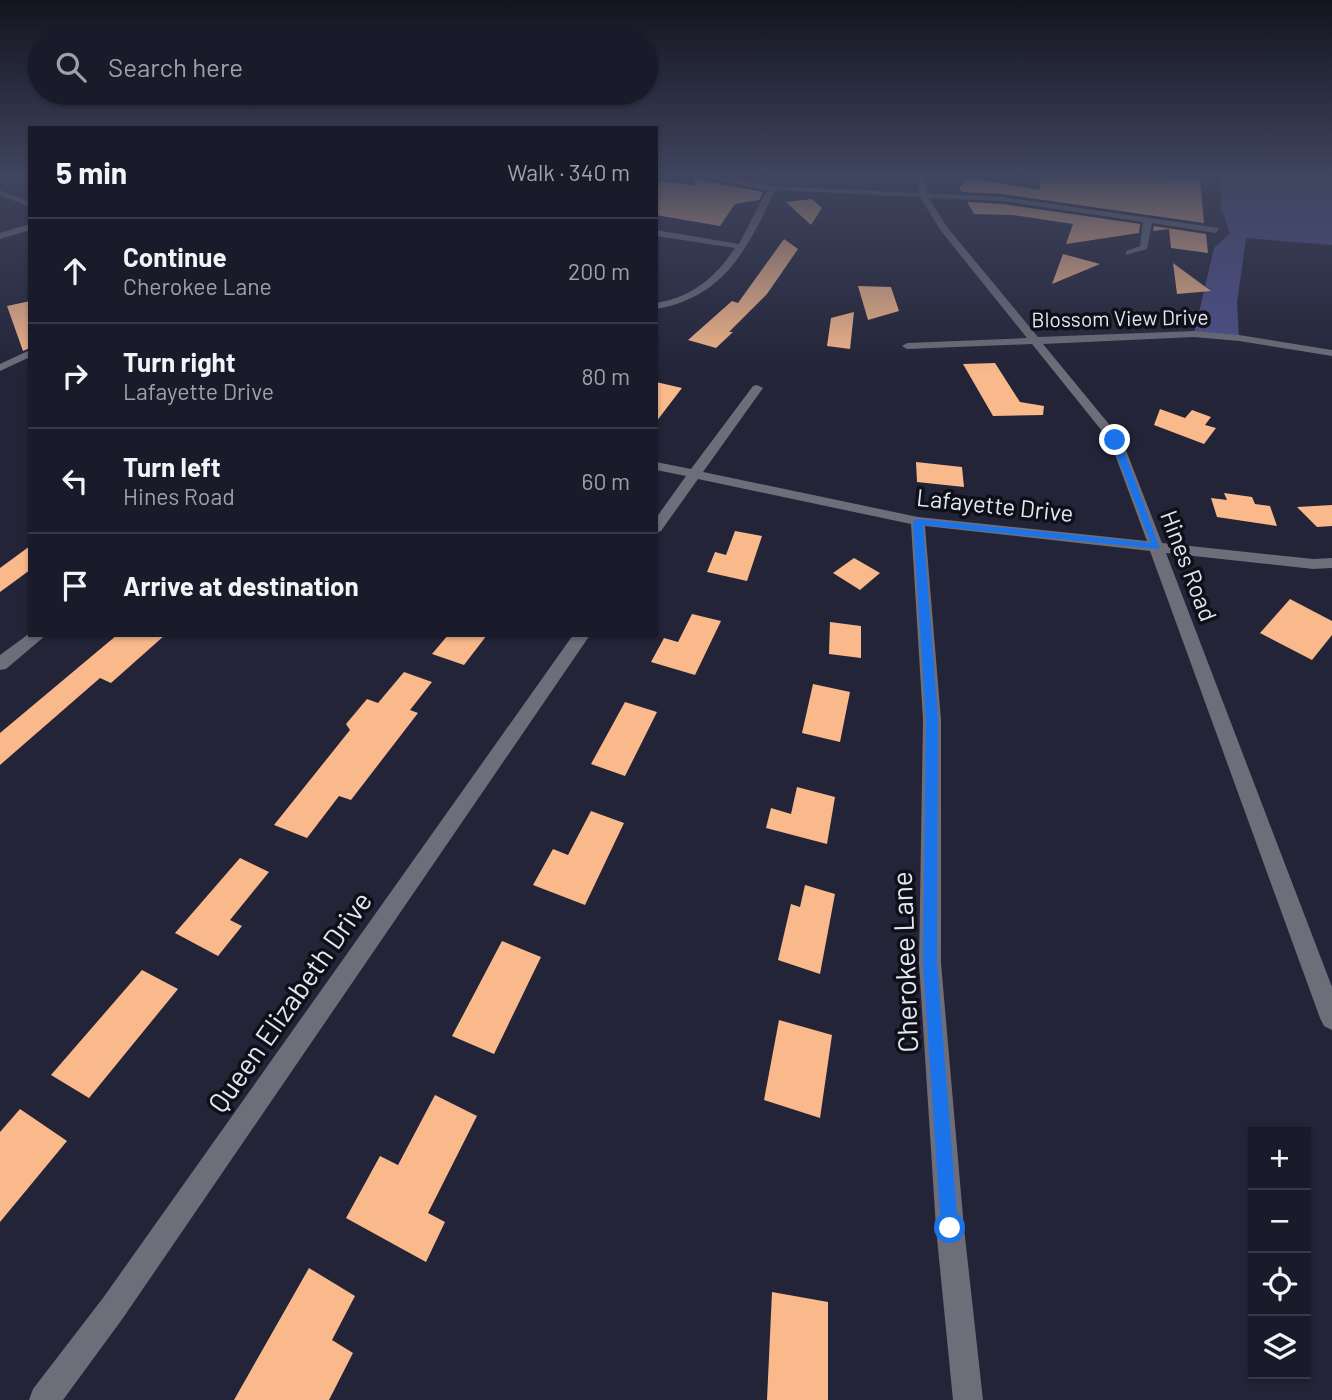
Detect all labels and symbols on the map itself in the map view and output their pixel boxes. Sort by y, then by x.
street label: Blossom View Drive [1031,303,1209,332]
route end [1099,424,1130,455]
street label: Lafayette Drive [915,482,1075,527]
street label: Hines Road [1155,506,1224,625]
street label: Cherokee Lane [884,871,924,1053]
street label: Queen Elizabeth Drive [200,884,378,1119]
route start [934,1212,965,1243]

